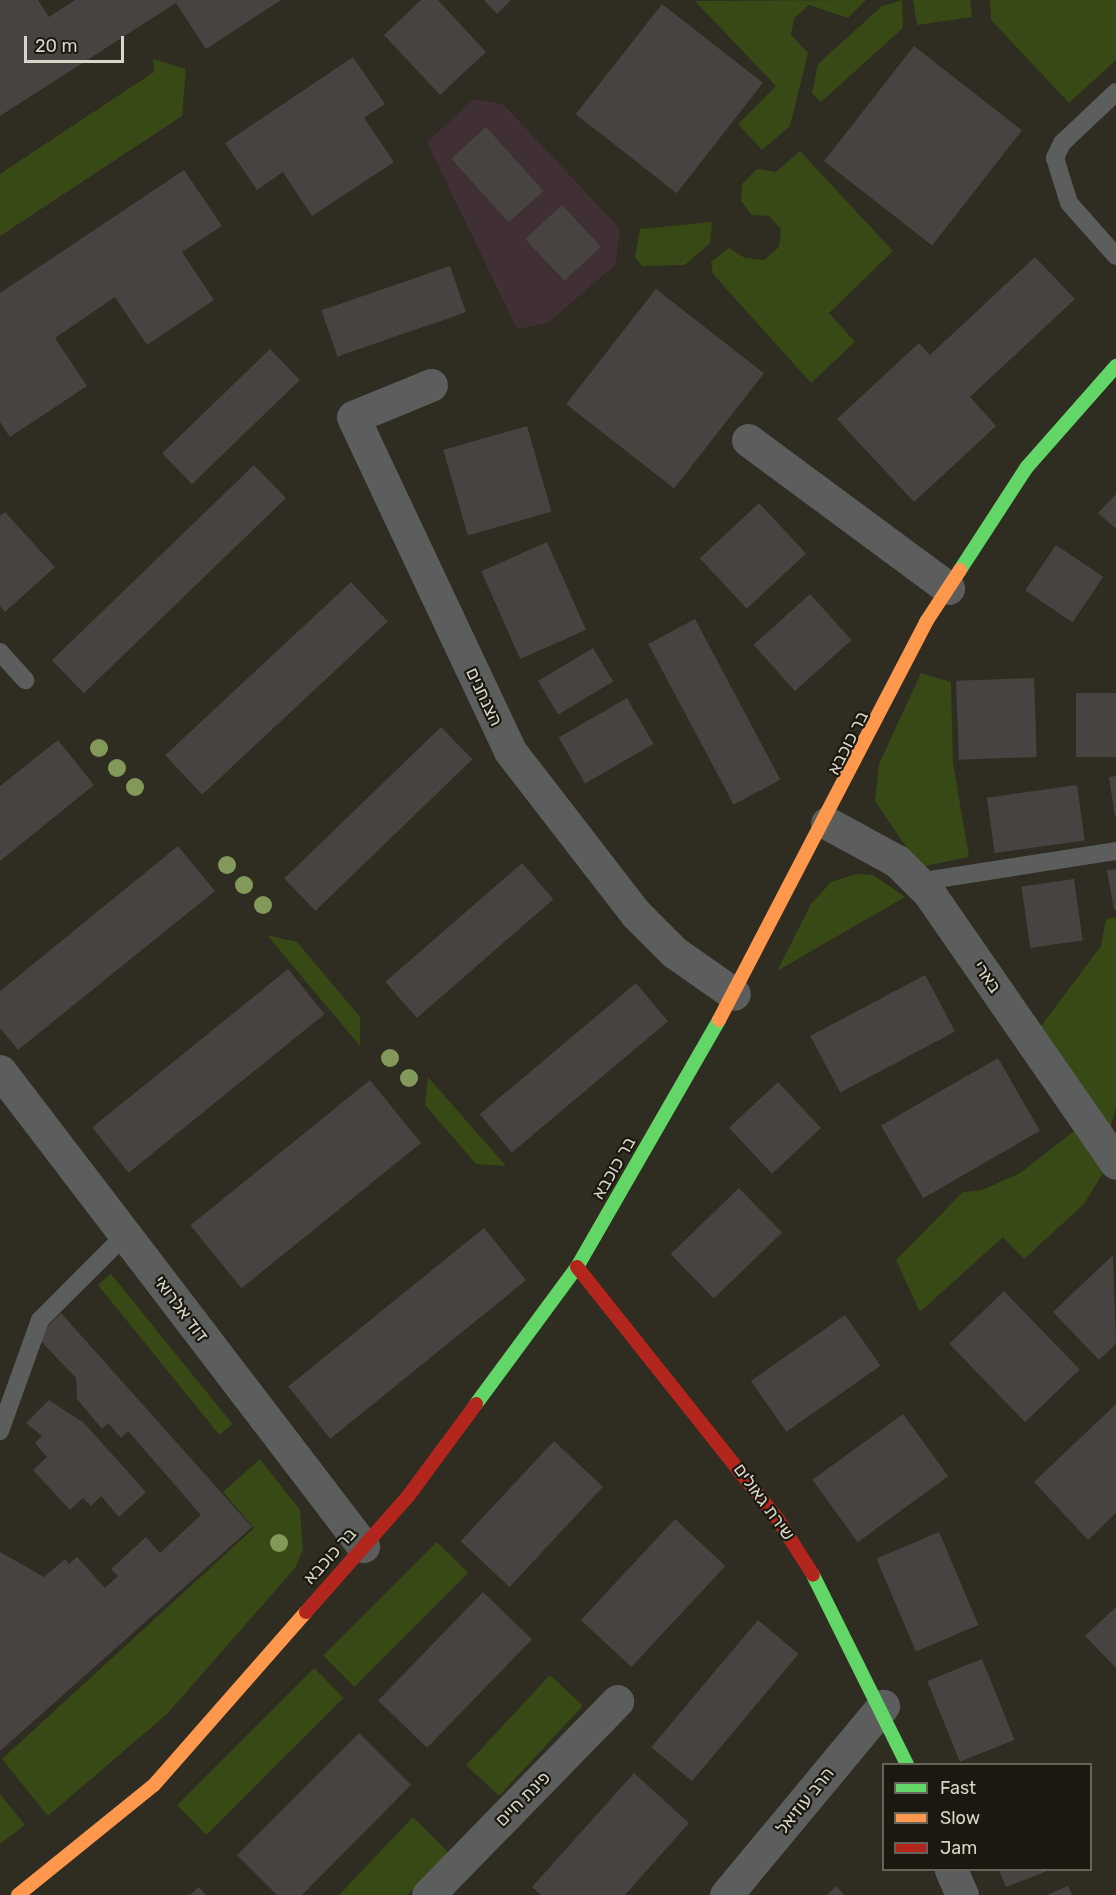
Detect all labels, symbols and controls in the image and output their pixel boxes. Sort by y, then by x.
scale bar [27,24,128,62]
text: 20 m [35,35,77,57]
street label: הצנחנים [461,664,507,730]
street label: בר כוכבא [823,707,873,779]
street label: בארי [968,957,1006,997]
street label: בר כוכבא [587,1133,641,1203]
street label: דוד אלרואי [149,1272,213,1346]
street label: שירת גאולים [729,1459,799,1545]
street label: בר כוכבא [299,1523,361,1589]
street label: הרב עוזיאל [771,1763,839,1839]
legend [882,1763,1092,1871]
street label: פינת חיים [491,1767,555,1831]
text: Fast [940,1777,976,1799]
text: Slow [940,1807,980,1829]
text: Jam [940,1837,977,1859]

